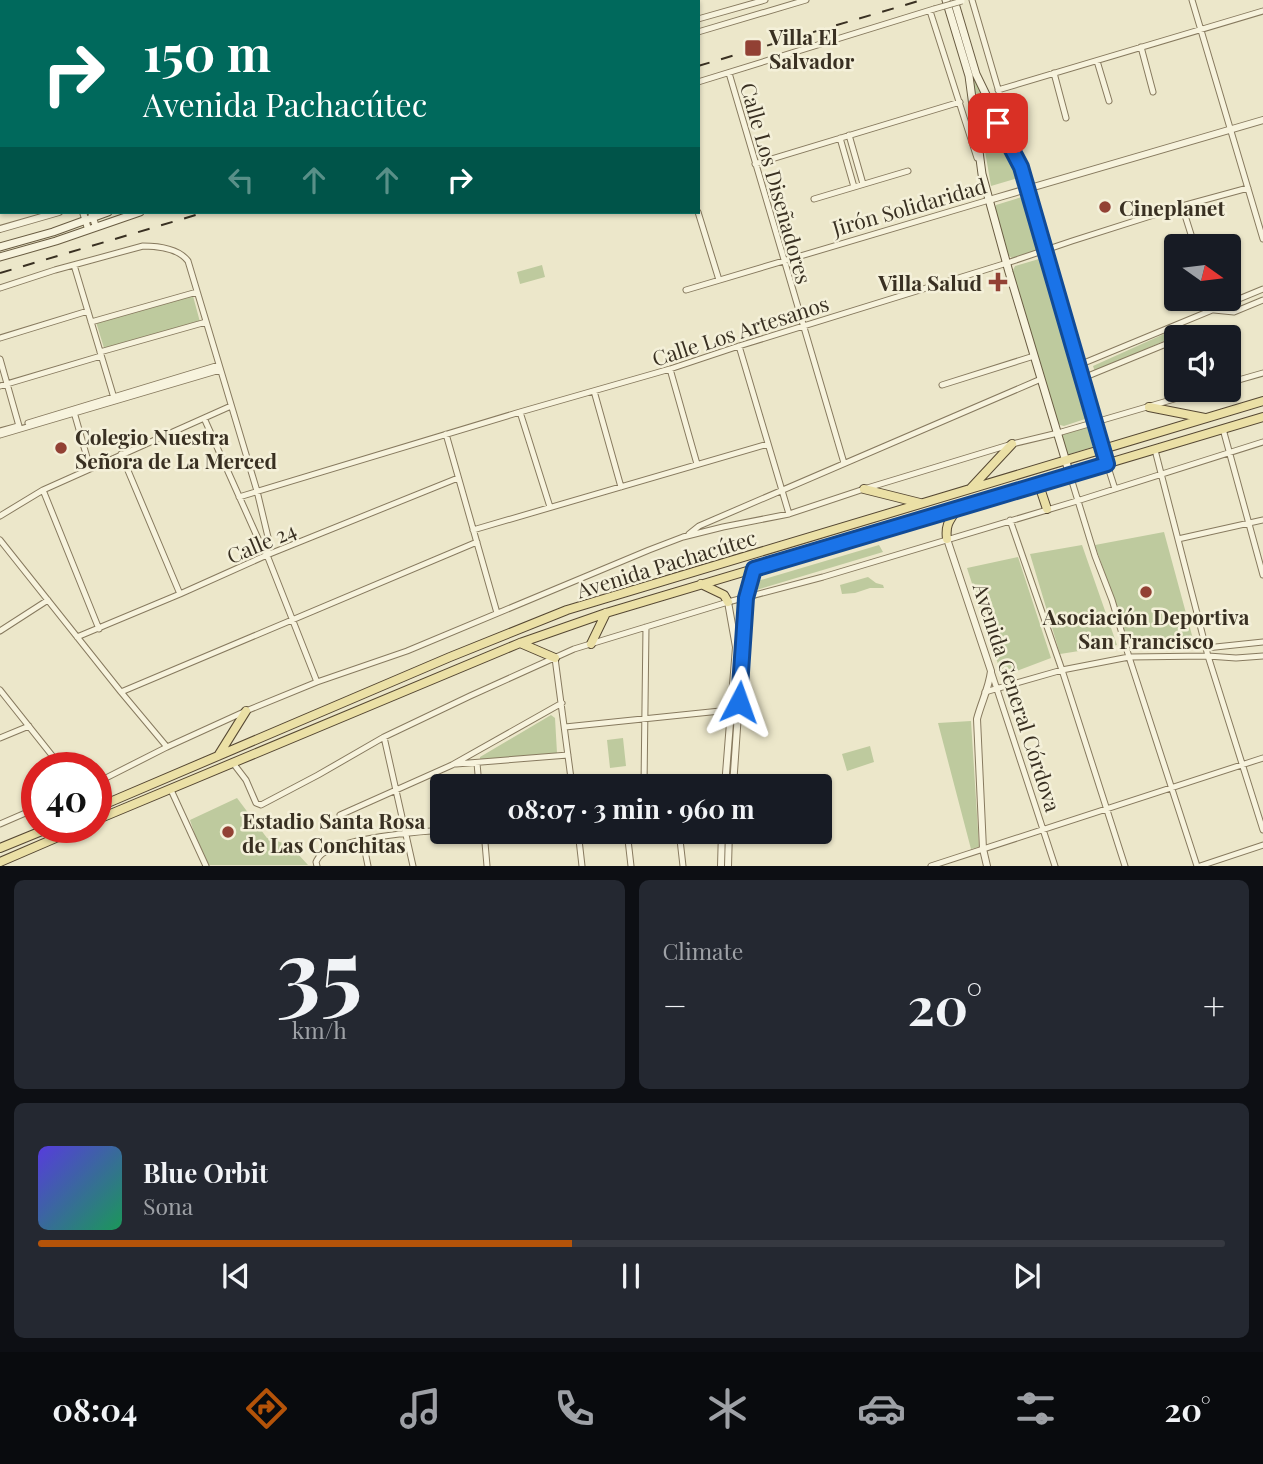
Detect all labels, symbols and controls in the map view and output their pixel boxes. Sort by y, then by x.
text: 150 m [143,19,271,84]
place label: Villa El Salvador [768,22,854,74]
icon: right [28,28,119,119]
marker: Villa El Salvador [743,38,763,58]
street label: Calle Los Diseñadores [735,79,819,287]
text: Avenida Pachacútec [143,82,427,125]
pin [968,93,1028,153]
icon: arrive [979,104,1017,142]
icon: left [222,161,260,199]
icon: ahead [295,161,333,199]
icon: ahead [368,161,406,199]
icon: right [441,161,479,199]
street label: Jirón Solidaridad [828,171,989,242]
place label: Cineplanet [1119,193,1225,221]
marker: Cineplanet [1097,199,1113,215]
north arrow [1164,234,1241,312]
map controls [1164,234,1241,402]
place label: Villa Salud [877,268,982,296]
marker: Villa Salud [988,272,1008,292]
street label: Calle Los Artesanos [648,288,832,372]
button: sound [1164,325,1241,402]
place label: Colegio Nuestra Señora de La Merced [75,422,278,474]
marker: Colegio Nuestra Señora de La Merced [53,440,69,456]
street label: Calle 24 [222,515,300,569]
street label: Avenida Pachacútec [572,522,759,604]
street label: Avenida General Córdova [967,578,1068,815]
marker: Asociación Deportiva San Francisco [1138,584,1154,600]
place label: Asociación Deportiva San Francisco [1042,602,1249,654]
position arrow [702,665,776,739]
speed limit sign: 40 [21,752,112,843]
text: 08:07 · 3 min · 960 m [507,791,755,826]
place label: Estadio Santa Rosa de Las Conchitas [242,806,425,858]
marker: Estadio Santa Rosa de Las Conchitas [220,824,236,840]
text: 35 [276,908,362,1029]
text: Climate [663,935,743,966]
text: 20° [907,970,982,1039]
text: − [663,979,687,1030]
text: + [1203,979,1225,1030]
text: km/h [292,1014,347,1045]
text: Blue Orbit [143,1155,268,1190]
text: Sona [143,1190,193,1221]
icon: previous [217,1257,255,1295]
icon: pause [612,1257,650,1295]
icon: next [1008,1257,1046,1295]
icon: directions [242,1384,291,1433]
icon: music [396,1384,445,1433]
icon: phone [550,1384,599,1433]
icon: climate [703,1384,752,1433]
icon: car [857,1384,906,1433]
icon: filters [1011,1384,1060,1433]
text: 08:04 [52,1387,138,1430]
text: 20° [1165,1387,1211,1430]

